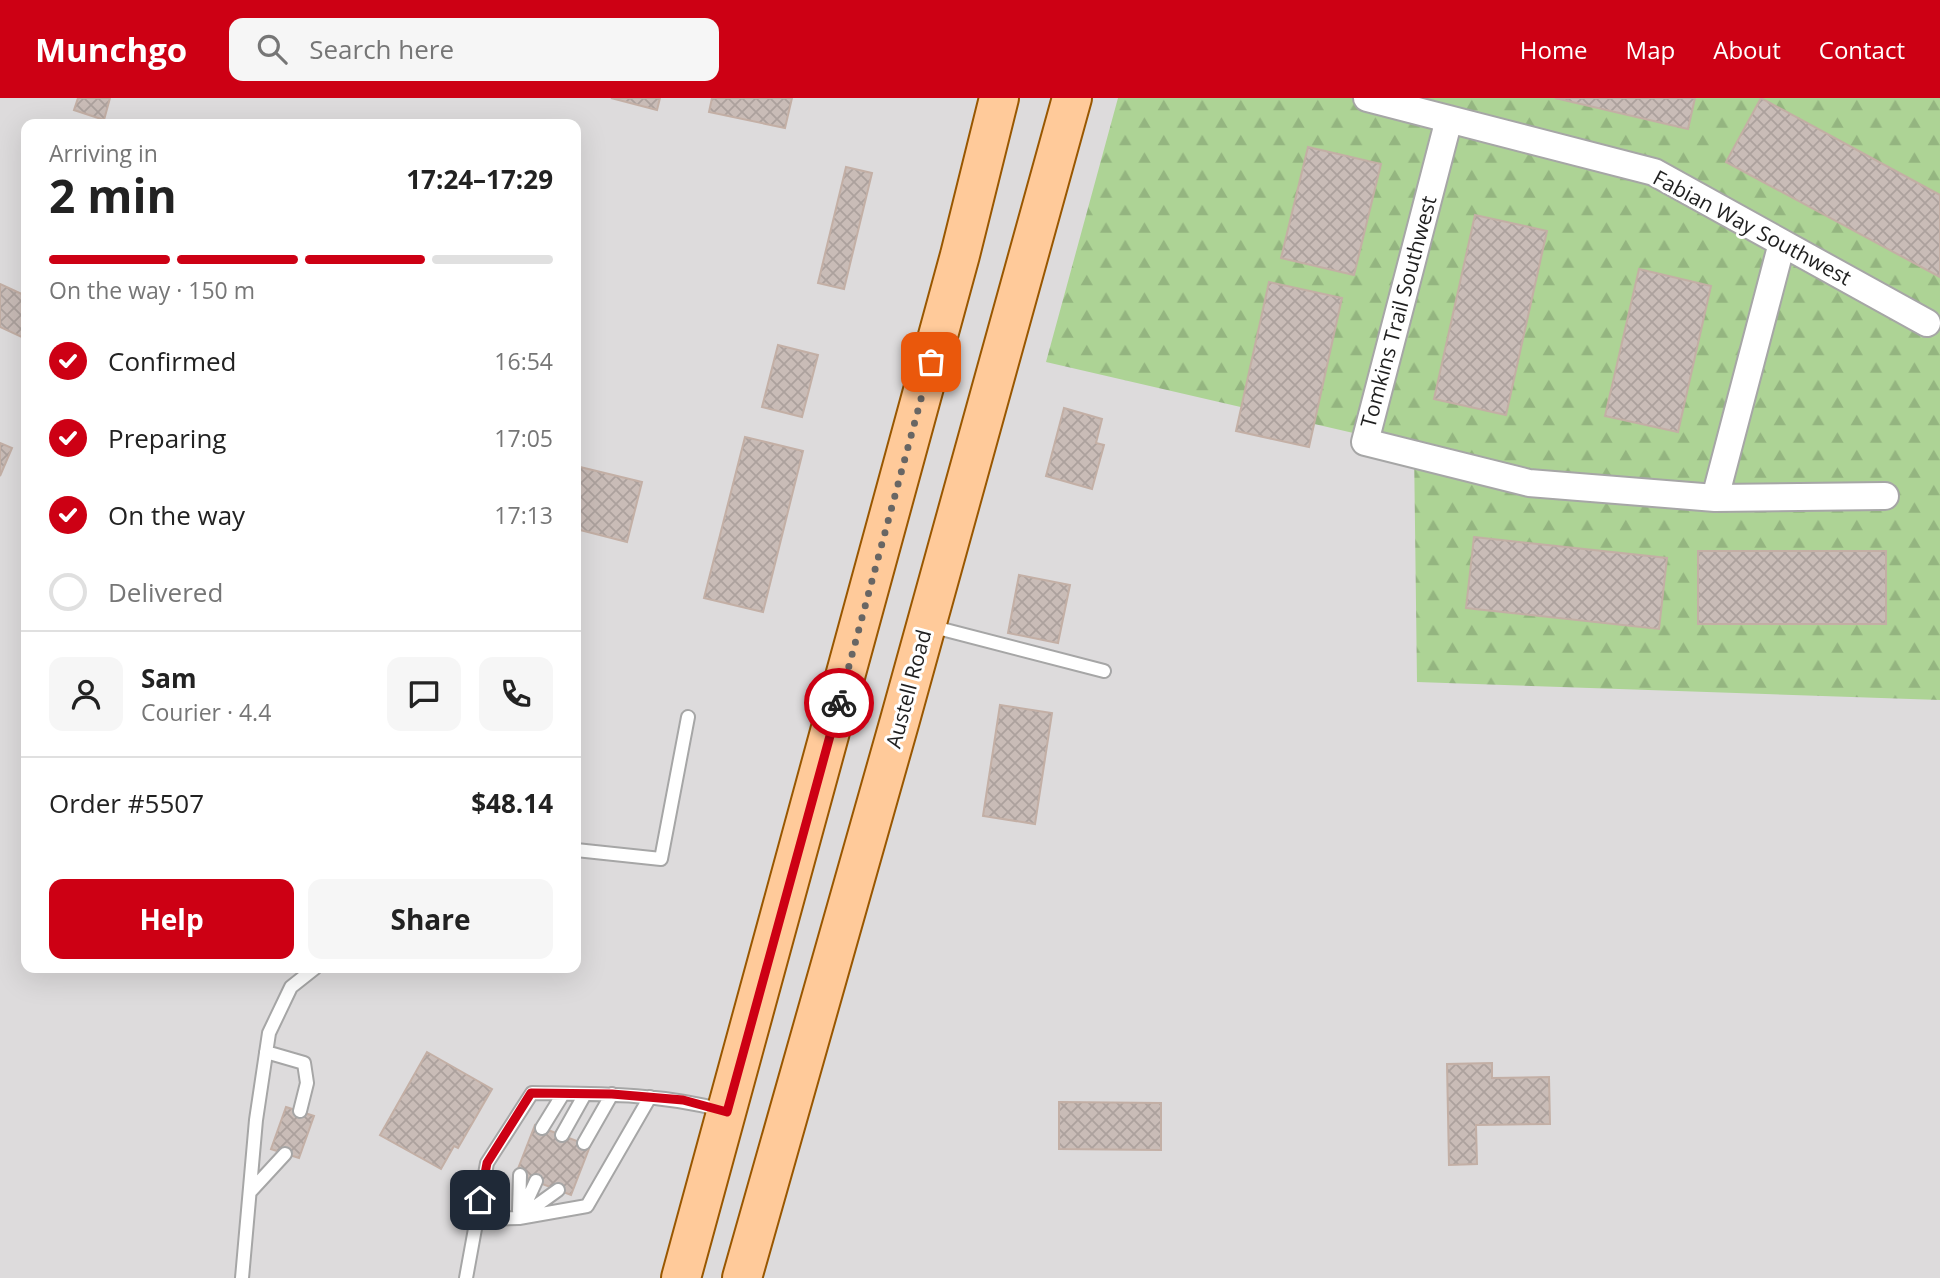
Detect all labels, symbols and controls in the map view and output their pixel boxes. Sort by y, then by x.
search box [229,18,719,81]
text: Munchgo [35,27,187,72]
icon: search [253,30,291,68]
text: Search here [309,31,454,67]
text: Home [1520,33,1588,66]
text: Map [1626,33,1675,66]
text: About [1713,33,1781,66]
text: Contact [1819,33,1905,66]
text: Arriving in [49,137,158,169]
text: 17:24–17:29 [406,161,553,197]
street label: Fabian Way Southwest [1648,163,1856,291]
text: 2 min [49,164,177,226]
street label: Tomkins Trail Southwest [1354,193,1443,431]
text: On the way · 150 m [49,274,255,306]
pin [901,332,961,392]
icon: check [49,342,87,380]
text: Confirmed [108,343,236,379]
icon: bag [912,343,950,381]
text: 16:54 [494,345,553,377]
icon: check [49,419,87,457]
text: Preparing [108,420,226,456]
text: 17:05 [494,422,553,454]
icon: check [49,496,87,534]
text: On the way [108,497,245,533]
text: 17:13 [494,499,553,531]
text: Delivered [108,574,223,610]
street label: Austell Road [879,626,937,751]
button: person [49,657,123,731]
button: chat [387,657,461,731]
button: phone [479,657,553,731]
text: Sam [141,660,197,696]
courier [804,668,874,738]
icon: bike [820,684,858,722]
text: Courier · 4.4 [141,696,271,728]
text: Order #5507 [49,785,204,821]
text: $48.14 [471,785,553,821]
button: Help [49,879,294,959]
button: Share [308,879,553,959]
pin [450,1170,510,1230]
icon: home [461,1181,499,1219]

